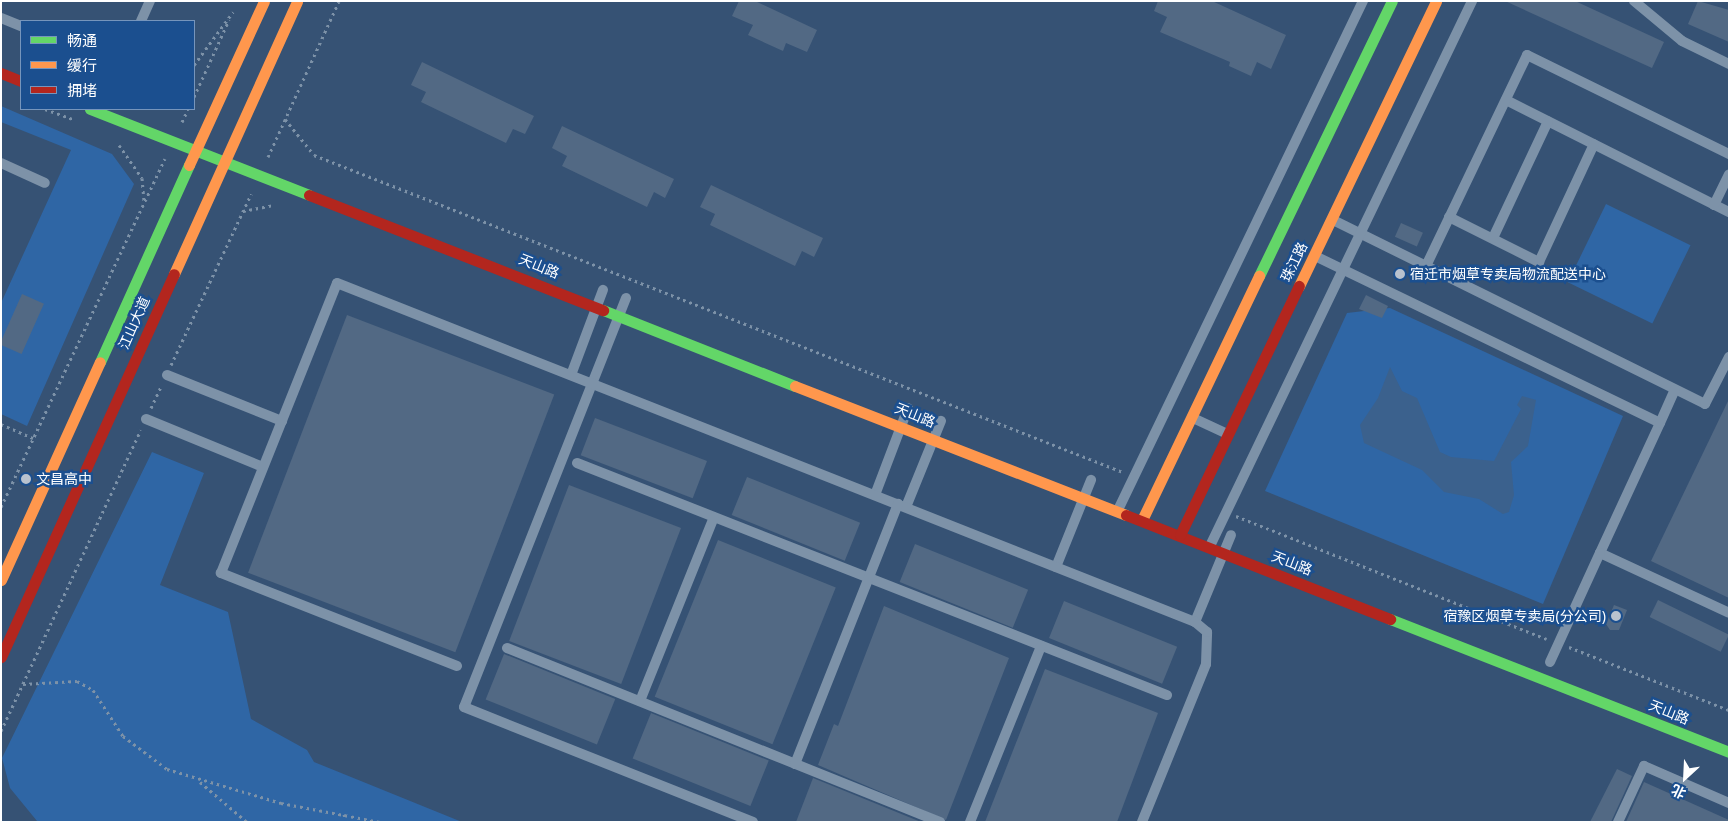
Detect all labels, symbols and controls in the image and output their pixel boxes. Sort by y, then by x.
legend [20,20,195,110]
text: 畅通 [67,30,97,50]
text: 缓行 [67,55,97,75]
text: 拥堵 [67,80,97,100]
street label: 珠江路 [1277,239,1311,285]
street label: 天山路 [516,250,562,282]
place label: 宿迁市烟草专卖局物流配送中心 [1410,266,1606,282]
marker: 宿迁市烟草专卖局物流配送中心 [1394,268,1406,280]
street label: 江山大道 [115,294,153,352]
street label: 天山路 [892,399,938,431]
place label: 文昌高中 [36,471,92,487]
marker: 文昌高中 [20,473,32,485]
street label: 天山路 [1269,548,1315,578]
place label: 宿豫区烟草专卖局(分公司) [1444,608,1606,624]
marker: 宿豫区烟草专卖局(分公司) [1610,610,1622,622]
street label: 天山路 [1646,696,1692,728]
north arrow [1660,753,1710,803]
text: 北 [1668,780,1689,804]

